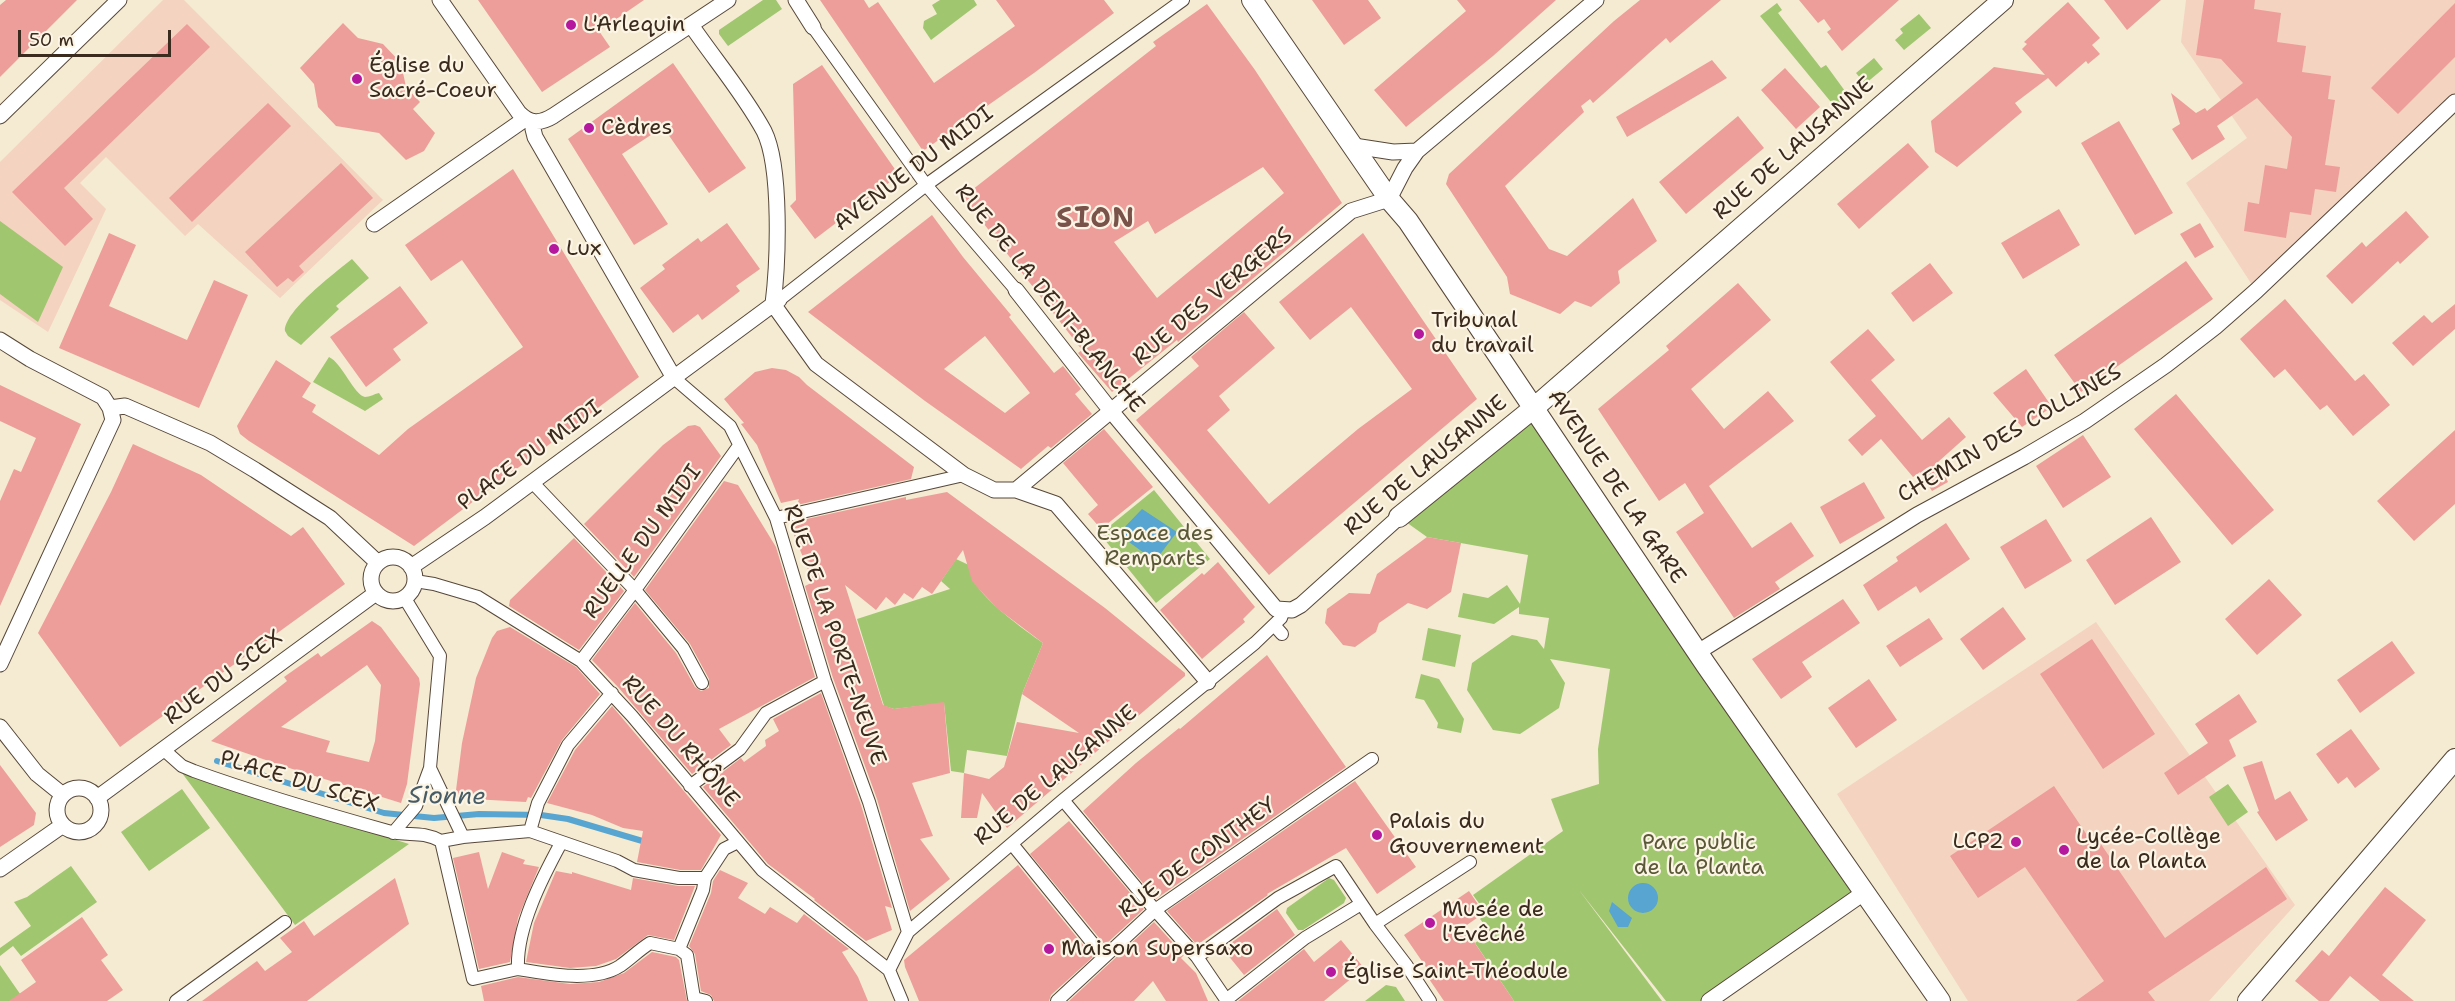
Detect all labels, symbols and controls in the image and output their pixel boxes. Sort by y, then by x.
place label: L'Arlequin [583,12,685,38]
scale bar [21,18,174,56]
marker: L'Arlequin [564,18,578,32]
text: 50 m [29,28,74,52]
place label: Église du Sacré-Coeur [369,53,497,104]
marker: Église du Sacré-Coeur [350,72,364,86]
street label: RUE DE LAUSANNE [1708,72,1880,226]
street label: AVENUE DU MIDI [829,100,999,238]
place label: Cèdres [601,115,672,141]
marker: Cèdres [582,121,596,135]
street label: RUE DE LA DENT-BLANCHE [949,179,1149,419]
district label: SION [1056,203,1136,237]
street label: RUE DES VERGERS [1128,223,1298,371]
place label: Lux [566,236,601,262]
marker: Lux [547,242,561,256]
place label: Tribunal du travail [1431,308,1534,360]
marker: Tribunal du travail [1412,327,1426,341]
street label: CHEMIN DES COLLINES [1893,359,2127,509]
street label: AVENUE DE LA GARE [1541,385,1691,589]
street label: RUE DE LAUSANNE [1339,390,1513,542]
street label: PLACE DU MIDI [453,395,607,517]
street label: RUELLE DU MIDI [578,460,708,624]
street label: RUE DE LA PORTE-NEUVE [777,501,891,769]
park label: Espace des Remparts [1096,521,1214,572]
street label: RUE DU SCEX [160,625,288,731]
street label: RUE DU RHÔNE [616,671,744,813]
street label: RUE DE LAUSANNE [969,700,1143,852]
street label: PLACE DU SCEX [216,745,382,819]
water label: Sionne [408,782,486,812]
street label: RUE DE CONTHEY [1114,792,1282,924]
place label: Palais du Gouvernement [1389,809,1544,860]
place label: Lycée-Collège de la Planta [2076,824,2221,876]
marker: Palais du Gouvernement [1370,828,1384,842]
place label: LCP2 [1953,829,2004,855]
park label: Parc public de la Planta [1634,830,1764,882]
marker: LCP2 [2009,835,2023,849]
marker: Lycée-Collège de la Planta [2057,843,2071,857]
place label: Musée de l'Evêché [1442,897,1544,948]
marker: Musée de l'Evêché [1423,916,1437,930]
place label: Maison Supersaxo [1061,936,1253,962]
marker: Maison Supersaxo [1042,942,1056,956]
place label: Église Saint-Théodule [1343,959,1569,985]
marker: Église Saint-Théodule [1324,965,1338,979]

